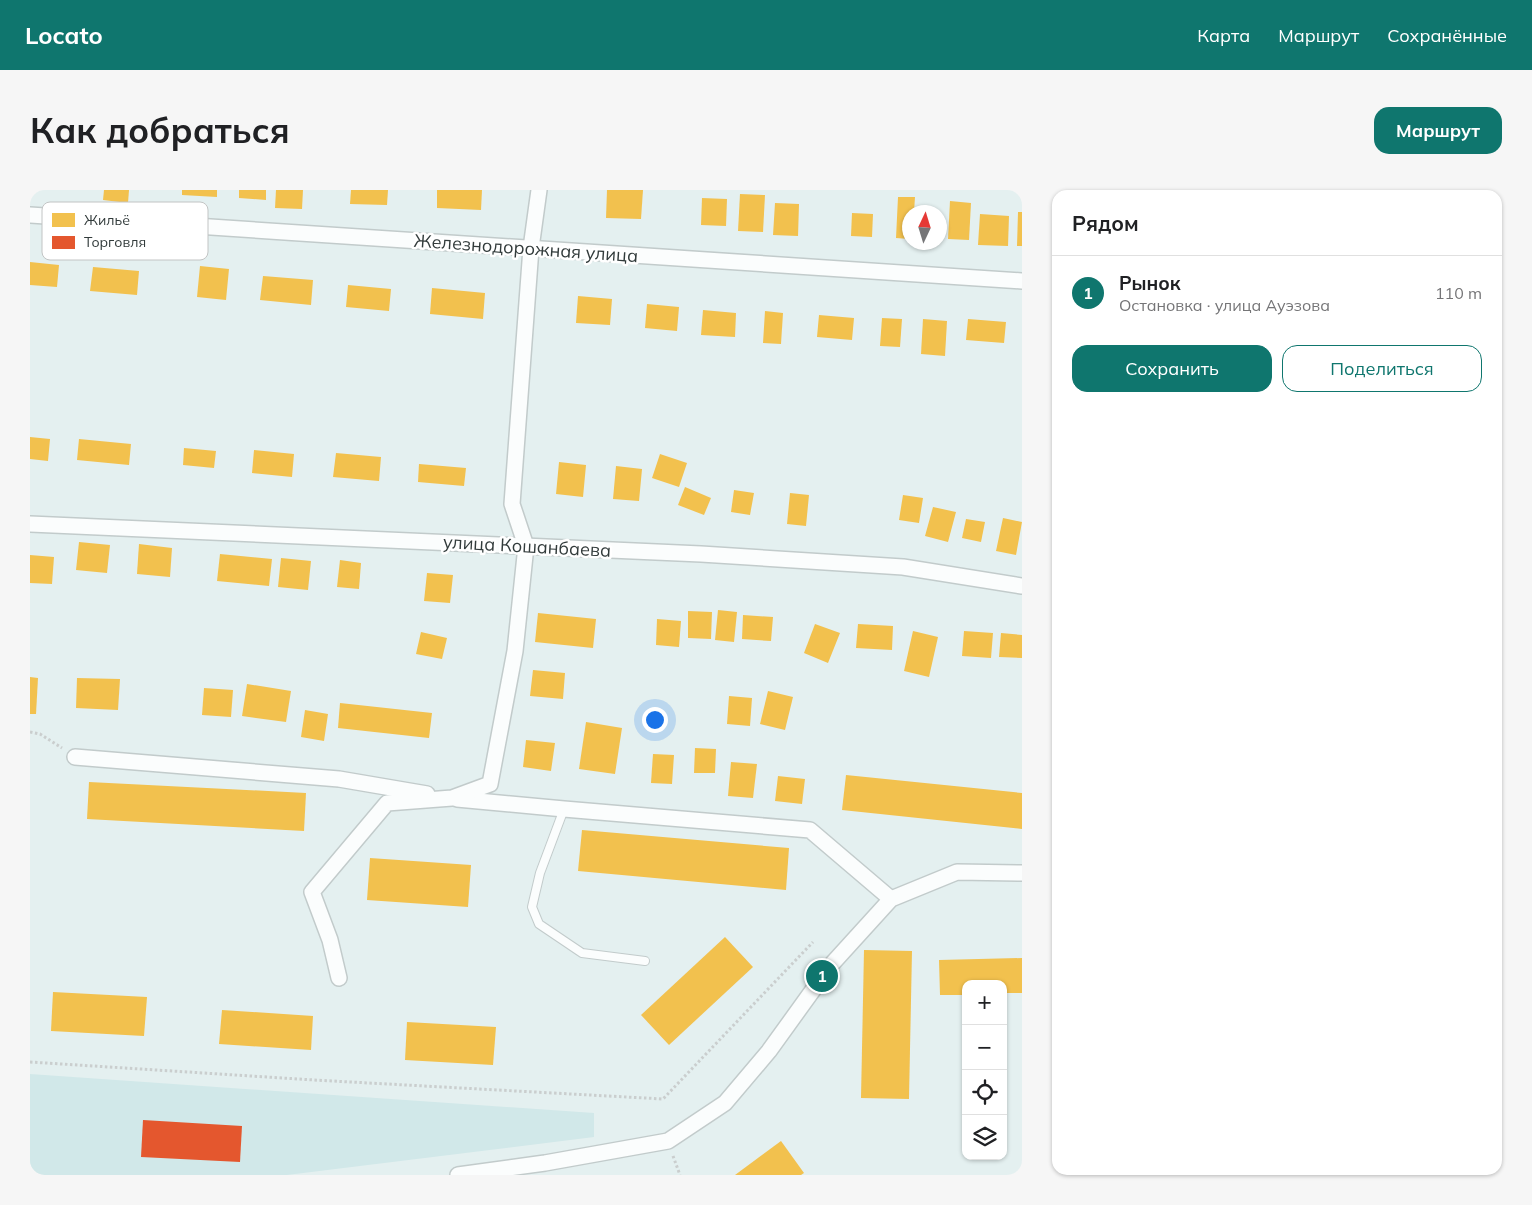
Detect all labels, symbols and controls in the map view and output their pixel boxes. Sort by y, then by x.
text: Locato [25,20,103,50]
text: Карта [1197,24,1250,47]
text: Маршрут [1278,24,1359,47]
text: Сохранённые [1387,24,1507,47]
button: Маршрут [1374,107,1502,154]
text: Как добраться [30,108,290,152]
legend [42,202,208,260]
north arrow [902,205,947,250]
text: Рядом [1072,210,1139,236]
text: Жильё [84,211,130,229]
street label: Железнодорожная улица [413,229,639,267]
text: Торговля [84,233,146,251]
text: Рынок [1119,271,1181,295]
text: 1 [1083,283,1093,303]
text: 110 m [1435,283,1482,303]
text: Остановка · улица Ауэзова [1119,295,1330,315]
button: Сохранить [1072,345,1272,392]
button: Поделиться [1282,345,1482,392]
street label: улица Кошанбаева [442,530,612,562]
your location [642,707,668,733]
pin: 1 [806,957,838,995]
map controls [962,980,1007,1160]
button: + [962,980,1007,1025]
button: − [962,1025,1007,1070]
button: locate [962,1070,1007,1115]
button: layers [962,1115,1007,1160]

